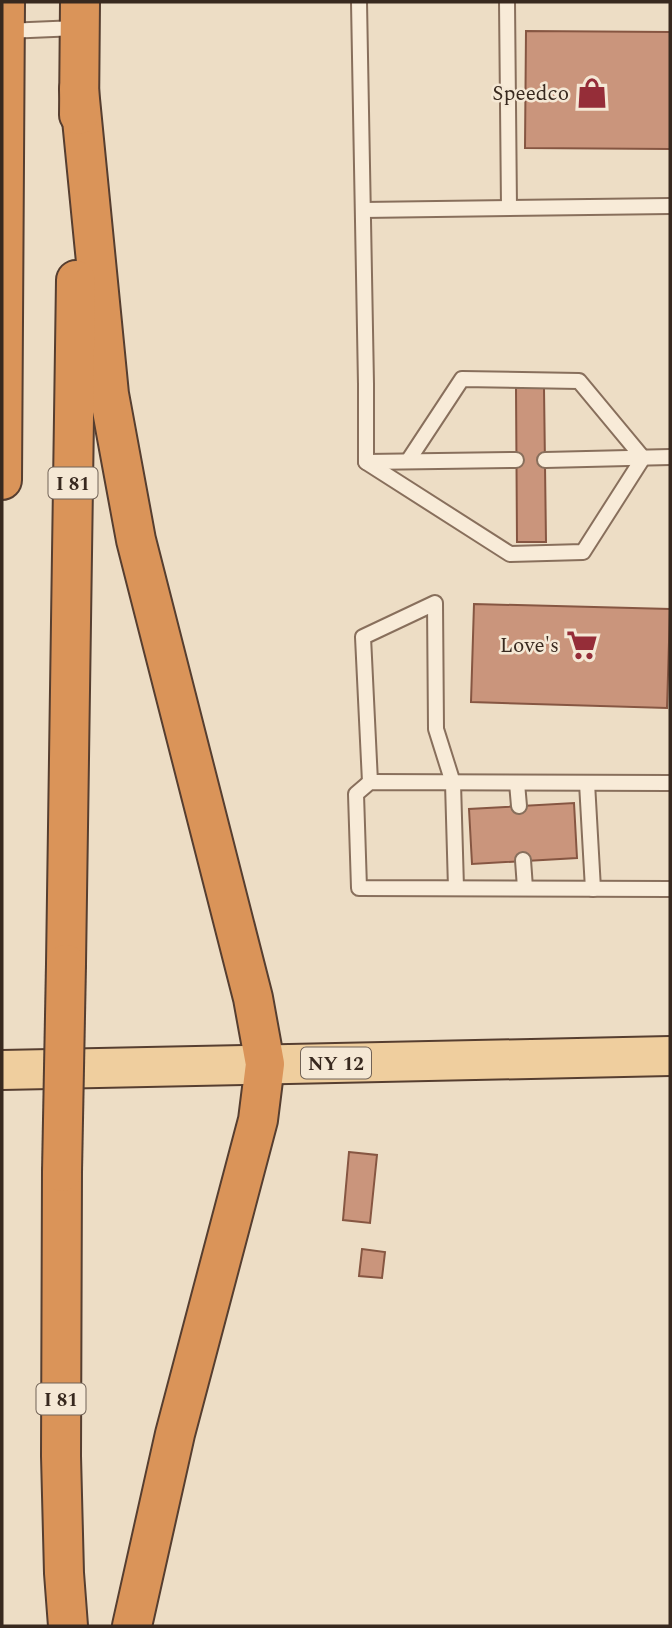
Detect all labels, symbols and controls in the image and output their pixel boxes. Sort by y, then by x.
shop icon: Speedco [575,76,609,110]
place label: Speedco [492,78,569,110]
road number: I 81 [48,468,98,498]
supermarket icon: Love's [565,628,599,662]
place label: Love's [500,630,559,662]
road number: NY 12 [301,1048,371,1078]
road number: I 81 [36,1384,86,1414]

